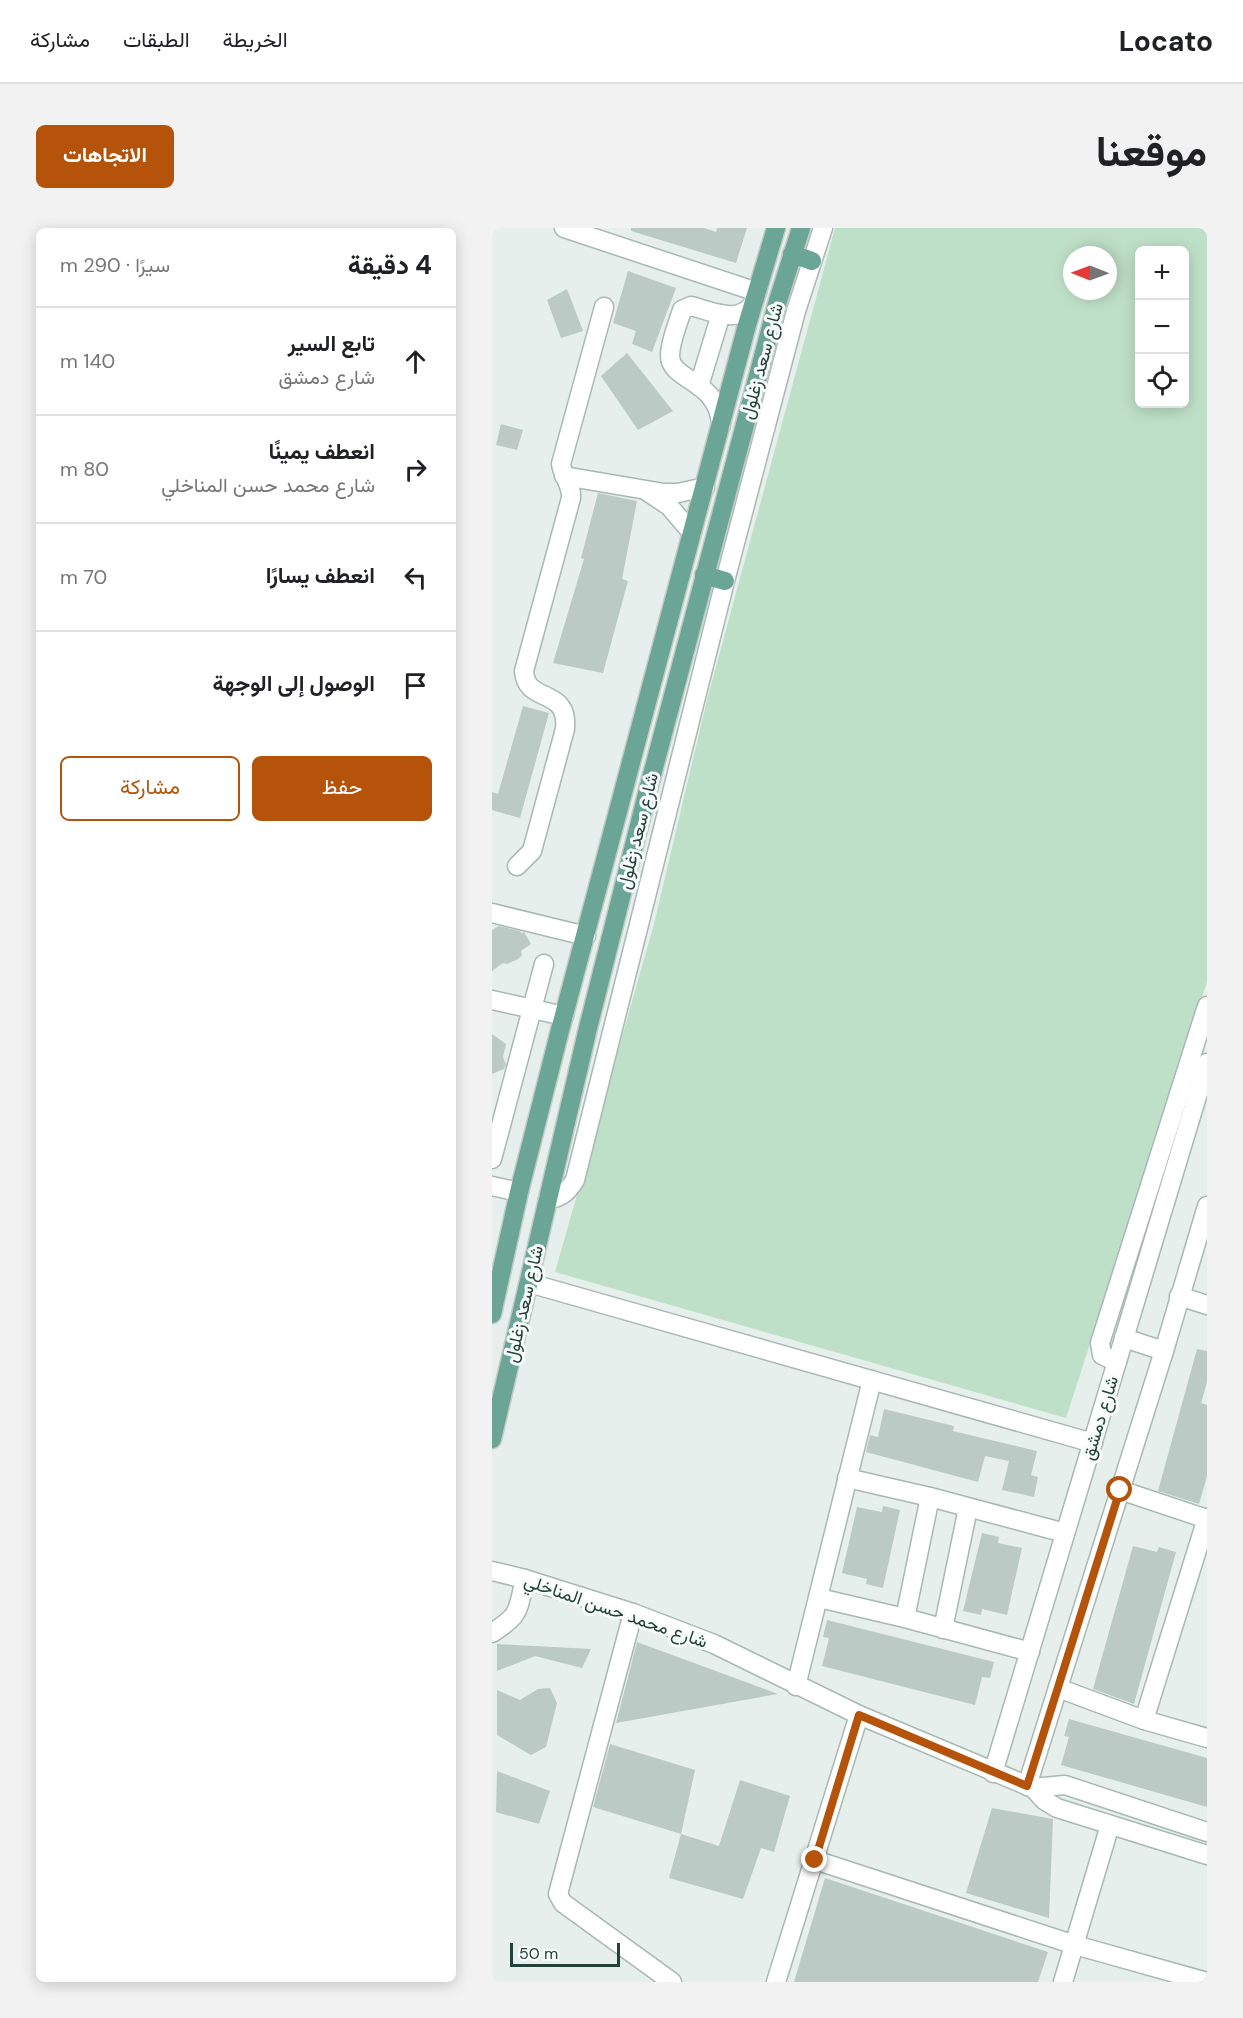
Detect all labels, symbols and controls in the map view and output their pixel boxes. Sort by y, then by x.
text: Locato [1119,23,1213,60]
text: مشاركة [30,26,90,54]
text: الطبقات [123,26,190,54]
text: الخريطة [223,26,288,54]
text: موقعنا [1096,124,1207,179]
button: الاتجاهات [36,125,174,188]
north arrow [1063,246,1117,300]
map controls [1135,246,1189,408]
button: + [1135,246,1189,300]
text: 4 دقيقة [348,248,432,282]
text: سيرًا · 290 m [60,252,170,278]
street label: شارع سعد زغلول [735,300,789,422]
button: − [1135,300,1189,354]
text: تابع السير [288,329,375,358]
icon: ahead [399,345,432,378]
text: 140 m [60,348,115,374]
button: locate [1135,354,1189,408]
text: شارع دمشق [279,364,375,390]
text: انعطف يمينًا [268,437,375,466]
icon: right [399,453,432,486]
text: 80 m [60,456,109,482]
text: شارع محمد حسن المناخلي [161,472,375,498]
text: انعطف يسارًا [266,561,375,590]
icon: left [399,561,432,594]
text: 70 m [60,564,107,590]
text: الوصول إلى الوجهة [213,669,375,698]
icon: arrive [399,669,432,702]
button: مشاركة [60,756,240,821]
button: حفظ [252,756,432,821]
street label: شارع سعد زغلول [612,770,664,892]
street label: شارع سعد زغلول [499,1243,549,1365]
street label: شارع دمشق [1076,1373,1124,1463]
route start [1106,1476,1132,1502]
street label: شارع محمد حسن المناخلي [520,1568,711,1657]
route end [801,1846,827,1872]
scale bar [510,1940,620,1968]
text: 50 m [519,1943,558,1964]

